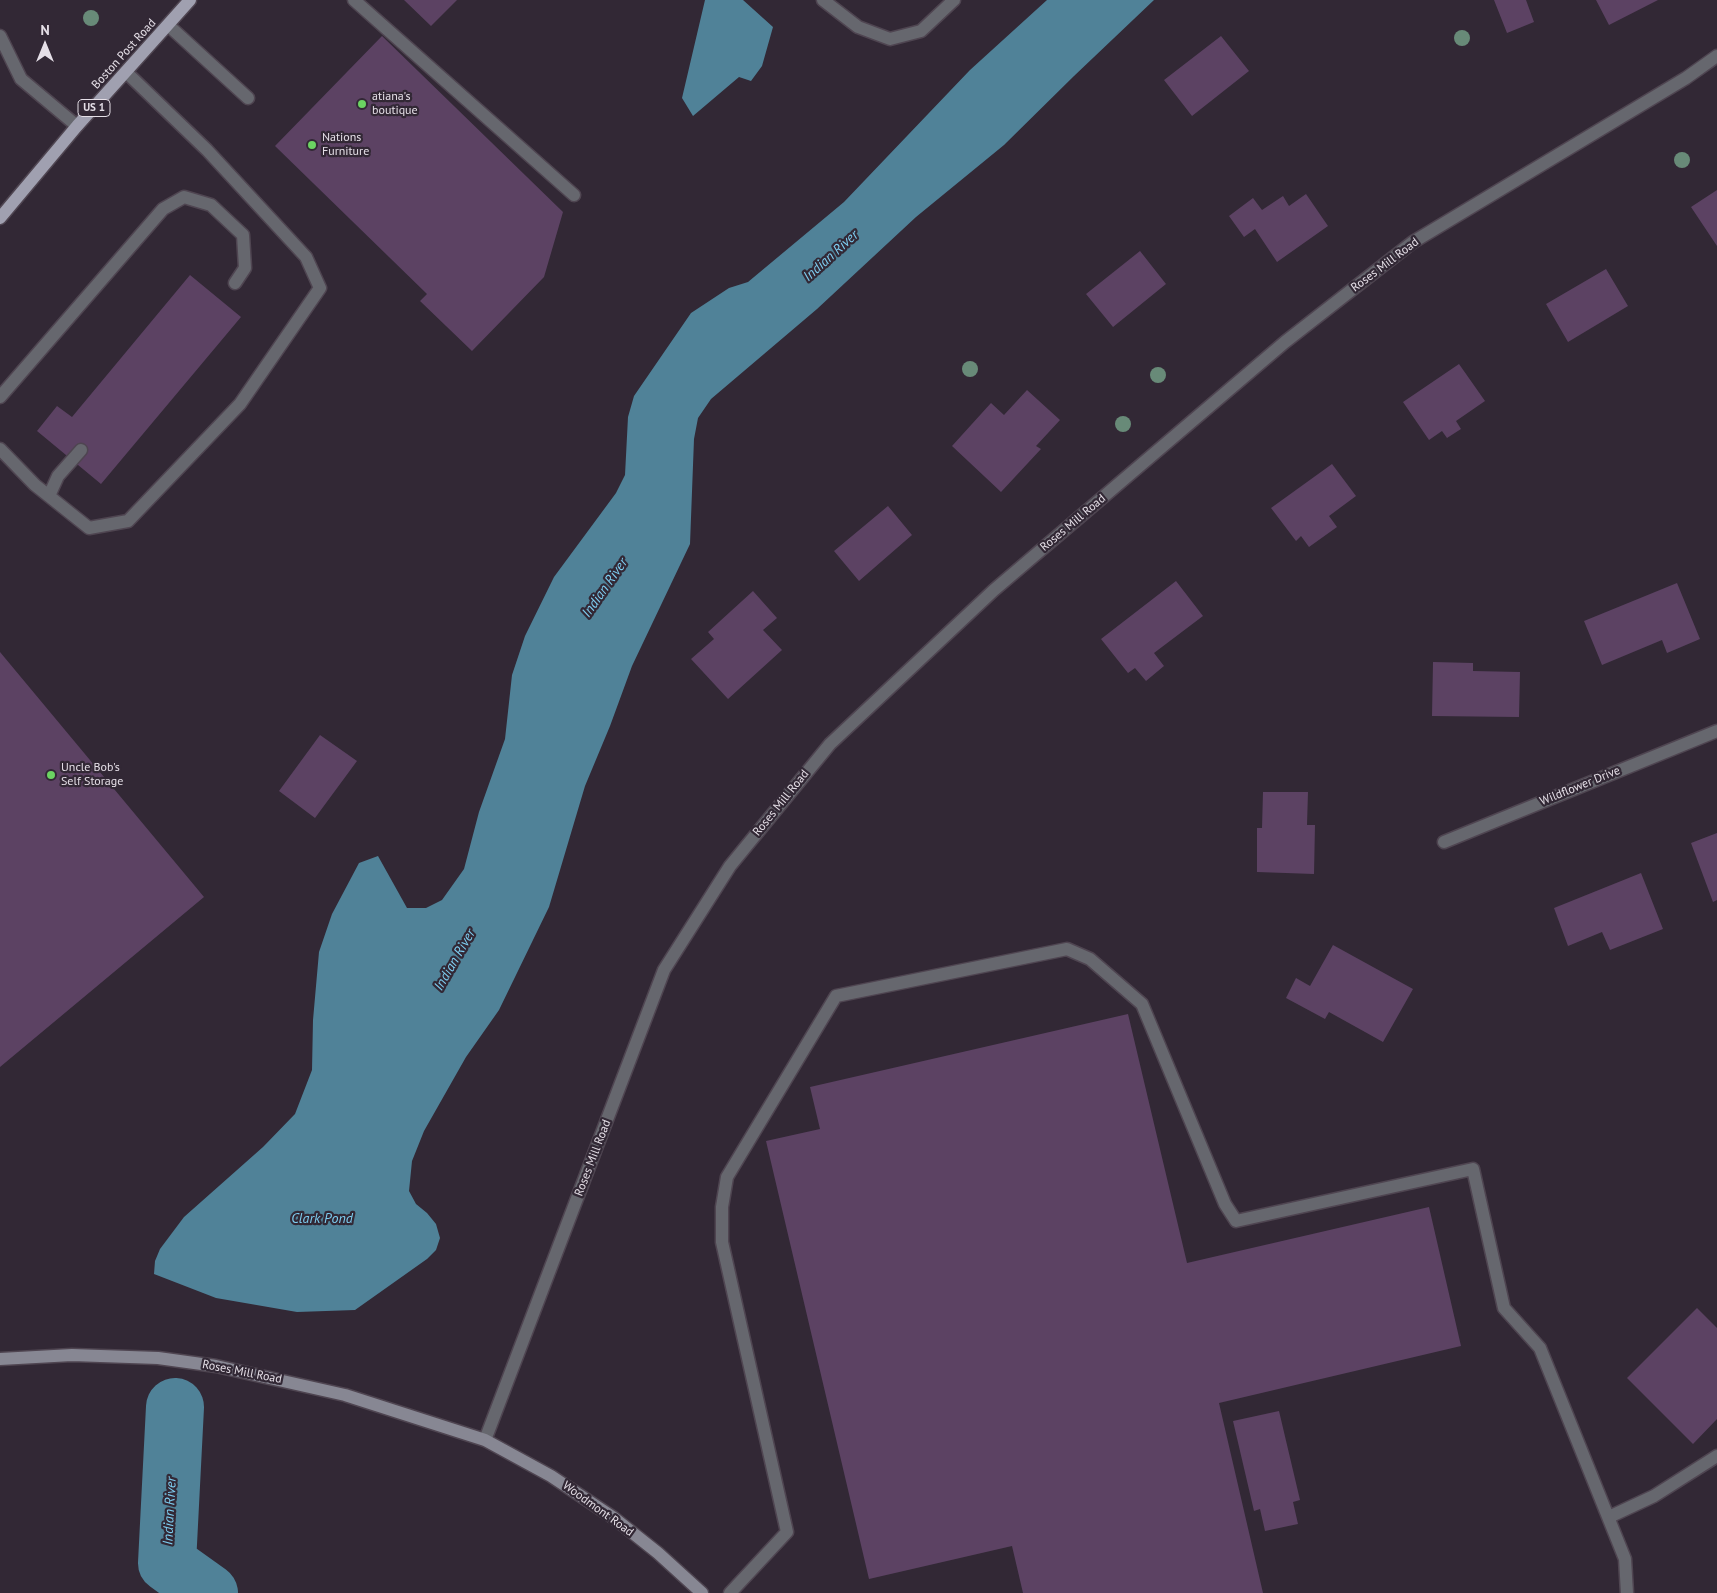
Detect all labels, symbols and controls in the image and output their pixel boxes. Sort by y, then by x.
street label: Boston Post Road [89,16,159,92]
north arrow [20,20,70,70]
text: N [40,21,50,39]
place label: atiana's boutique [372,90,418,118]
marker: atiana's boutique [356,98,368,110]
road number: US 1 [78,100,110,116]
place label: Nations Furniture [322,131,369,159]
marker: Nations Furniture [306,139,318,151]
water label: Indian River [800,227,862,285]
street label: Roses Mill Road [1348,235,1422,295]
street label: Roses Mill Road [1037,492,1109,554]
water label: Indian River [579,555,631,621]
place label: Uncle Bob's Self Storage [61,761,123,789]
street label: Wildflower Drive [1538,763,1622,809]
street label: Roses Mill Road [750,767,812,839]
marker: Uncle Bob's Self Storage [45,769,57,781]
water label: Indian River [431,926,479,994]
street label: Roses Mill Road [572,1118,614,1198]
water label: Clark Pond [291,1211,353,1227]
street label: Roses Mill Road [201,1357,283,1387]
water label: Indian River [160,1476,180,1546]
street label: Woodmont Road [560,1478,636,1540]

